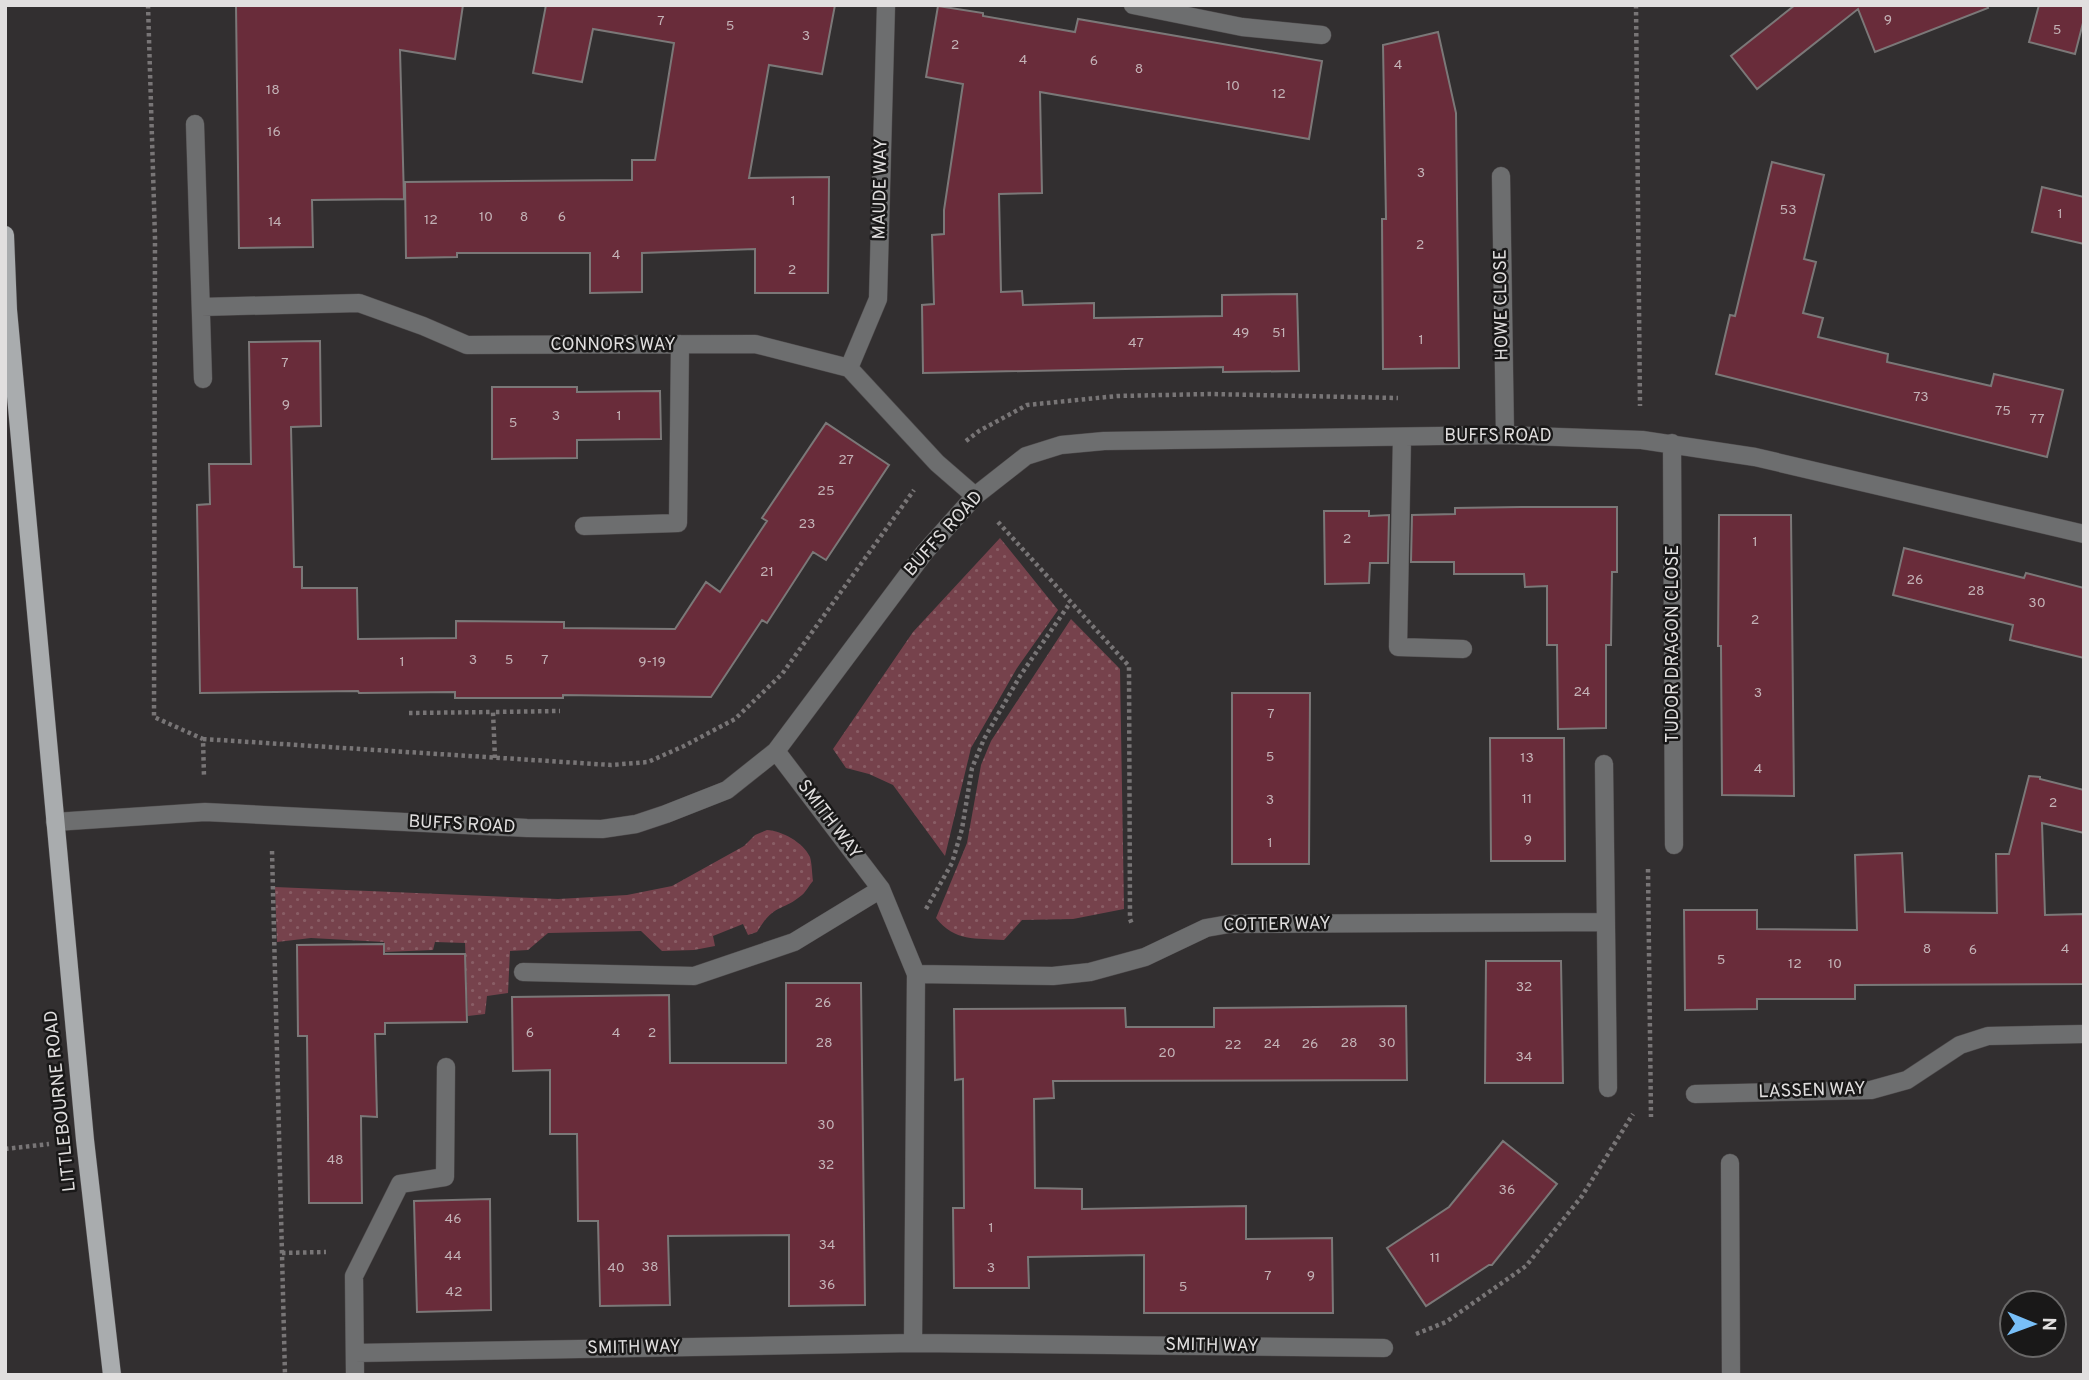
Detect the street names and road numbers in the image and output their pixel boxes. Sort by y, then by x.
street label: MAUDE WAY [869,138,893,240]
street label: HOWE CLOSE [1490,249,1514,361]
street label: CONNORS WAY [550,334,676,357]
street label: BUFFS ROAD [1444,425,1552,448]
street label: BUFFS ROAD [900,486,988,582]
street label: TUDOR DRAGON CLOSE [1662,545,1685,743]
street label: SMITH WAY [792,776,866,864]
street label: BUFFS ROAD [408,811,516,839]
street label: COTTER WAY [1223,913,1331,937]
street label: LITTLEBOURNE ROAD [40,1009,82,1193]
street label: LASSEN WAY [1758,1078,1866,1104]
street label: SMITH WAY [1165,1334,1259,1358]
street label: SMITH WAY [587,1336,681,1360]

